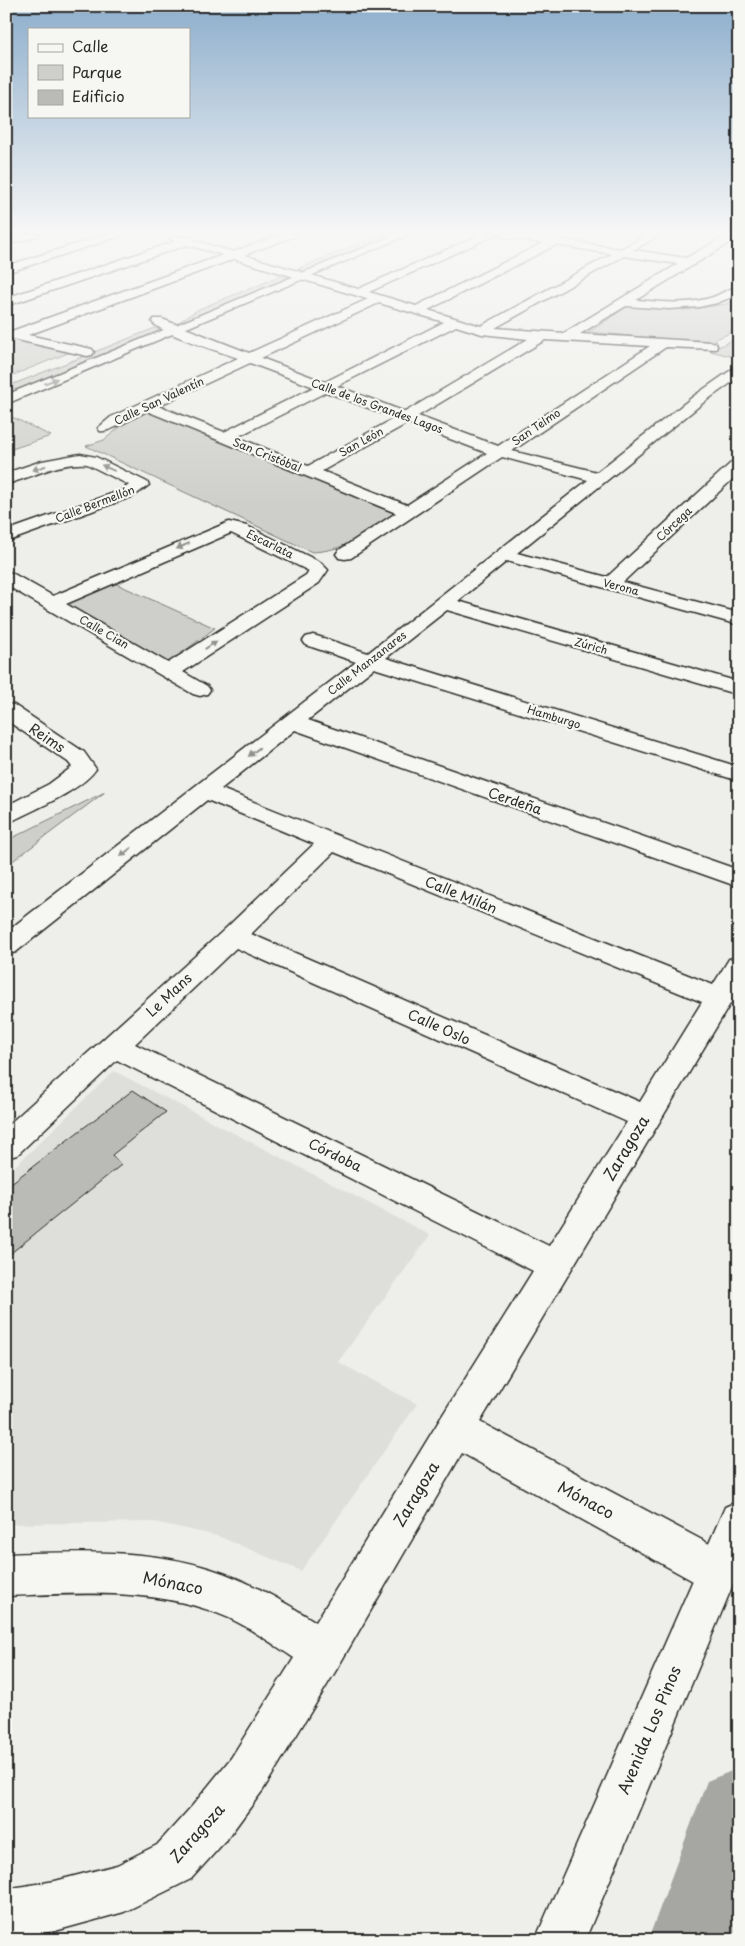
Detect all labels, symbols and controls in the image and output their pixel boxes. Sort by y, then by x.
legend [28,28,190,118]
text: Calle [72,34,109,57]
text: Parque [72,60,122,83]
text: Edificio [72,84,125,107]
street label: Calle San Valentín [111,372,207,429]
street label: Calle de los Grandes Lagos [309,374,446,437]
one-way arrow [44,377,58,385]
street label: San Telmo [508,404,564,449]
street label: San León [335,422,386,461]
street label: San Cristóbal [230,433,304,476]
one-way arrow [101,464,115,472]
one-way arrow [32,465,47,472]
street label: Calle Bermellón [53,481,137,526]
street label: Córcega [652,502,696,545]
street label: Escarlata [244,525,297,562]
one-way arrow [176,542,190,550]
street label: Verona [601,574,641,599]
street label: Calle Cian [76,611,132,653]
street label: Calle Manzanares [324,626,410,699]
street label: Zúrich [573,633,610,658]
one-way arrow [204,640,217,649]
street label: Hamburgo [525,700,583,733]
street label: Reims [25,718,70,758]
one-way arrow [248,747,261,758]
street label: Cerdeña [485,782,545,820]
one-way arrow [120,847,133,858]
street label: Calle Milán [422,871,500,919]
street label: Le Mans [141,968,196,1022]
street label: Calle Oslo [405,1003,474,1050]
street label: Zaragoza [596,1110,654,1185]
street label: Córdoba [305,1133,366,1177]
street label: Zaragoza [386,1456,444,1531]
street label: Mónaco [554,1474,619,1524]
street label: Mónaco [141,1564,206,1600]
street label: Avenida Los Pinos [610,1662,686,1798]
street label: Zaragoza [163,1797,229,1867]

